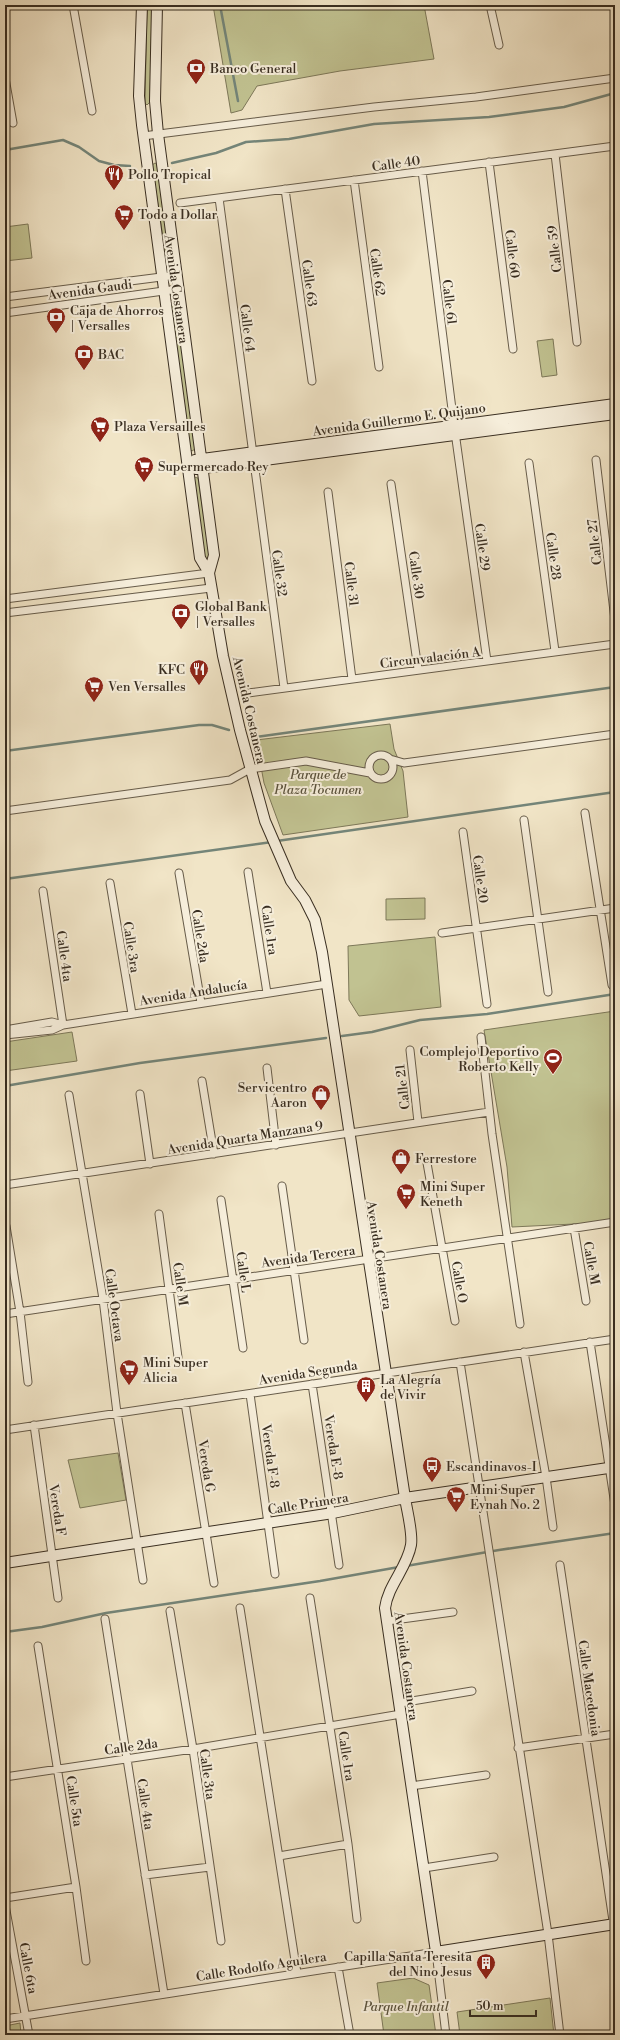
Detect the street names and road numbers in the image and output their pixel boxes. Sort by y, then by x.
street label: Calle 40 [371,153,422,175]
street label: Calle 59 [544,224,566,273]
street label: Calle 60 [501,229,523,280]
street label: Avenida Costanera [160,233,192,345]
street label: Calle 62 [366,247,388,297]
street label: Calle 63 [298,258,320,308]
street label: Avenida Gaudi [46,276,133,304]
street label: Calle 61 [438,279,460,326]
street label: Calle 64 [236,303,258,353]
street label: Avenida Guillermo E. Quijano [311,400,487,440]
street label: Calle 27 [584,517,606,566]
street label: Calle 29 [471,522,493,572]
street label: Calle 28 [542,531,564,581]
street label: Calle 32 [268,549,290,598]
street label: Calle 30 [405,550,427,601]
street label: Calle 31 [340,561,362,608]
street label: Circunvalación A [379,644,482,672]
street label: Avenida Costanera [229,654,269,766]
street label: Calle 20 [469,854,491,905]
street label: Calle 1ra [257,904,281,957]
street label: Calle 2da [188,908,212,964]
street label: Calle 3ra [119,920,143,974]
street label: Calle 4ta [52,929,76,983]
street label: Avenida Andalucía [137,976,249,1010]
street label: Calle 21 [392,1063,414,1110]
street label: Avenida Quarta Manzana 9 [165,1118,324,1158]
street label: Avenida Costanera [362,1199,396,1311]
street label: Calle M [579,1240,603,1287]
street label: Avenida Tercera [259,1242,357,1272]
street label: Calle L [232,1251,254,1294]
street label: Calle O [447,1260,471,1305]
street label: Calle M [169,1261,191,1308]
street label: Calle Octava [101,1268,127,1343]
street label: Avenida Segunda [257,1357,359,1389]
street label: Vereda E-8 [320,1413,346,1481]
street label: Vereda F-8 [257,1422,282,1489]
street label: Vereda G [194,1438,218,1494]
street label: Vereda F [45,1482,69,1538]
street label: Calle Primera [267,1490,350,1518]
street label: Avenida Costanera [390,1610,422,1722]
street label: Calle Macedonia [574,1639,604,1738]
street label: Calle 1ra [334,1730,358,1783]
street label: Calle 2da [103,1735,159,1759]
street label: Calle 3ta [196,1748,219,1801]
street label: Calle 5ta [62,1775,86,1828]
street label: Calle 4ta [133,1777,157,1831]
street label: Calle 6ta [15,1941,41,1996]
street label: Calle Rodolfo Aguilera [195,1949,328,1985]

